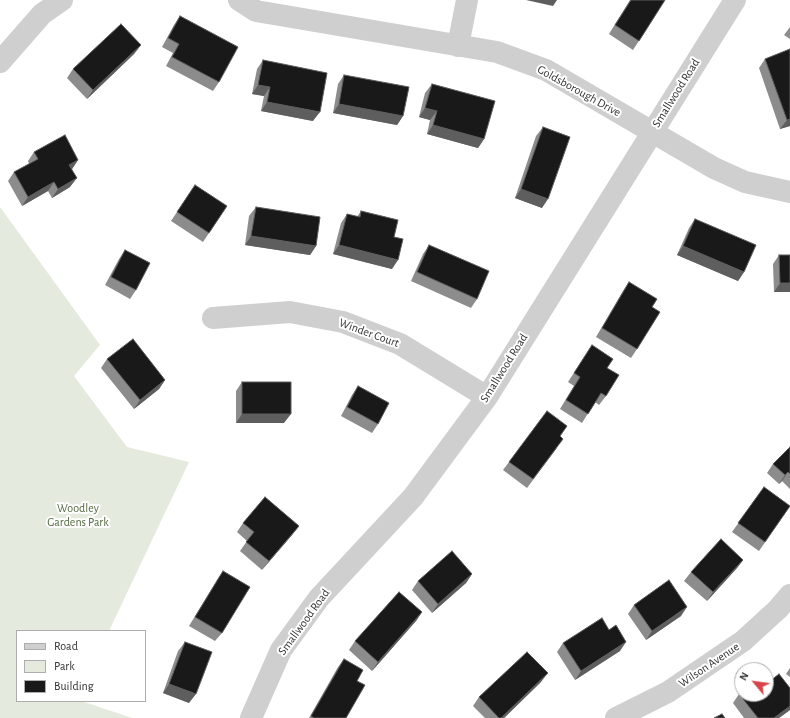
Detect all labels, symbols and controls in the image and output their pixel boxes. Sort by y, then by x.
street label: Smallwood Road [649,56,703,130]
street label: Goldsborough Drive [535,62,623,120]
street label: Winder Court [337,315,401,351]
street label: Smallwood Road [477,331,531,405]
park label: Woodley Gardens Park [47,501,109,529]
street label: Smallwood Road [275,586,333,658]
legend [16,630,146,702]
street label: Wilson Avenue [676,639,742,691]
text: Road [54,640,78,652]
text: Park [54,660,75,672]
north arrow [734,662,774,702]
text: N [737,670,751,682]
text: Building [54,680,94,692]

